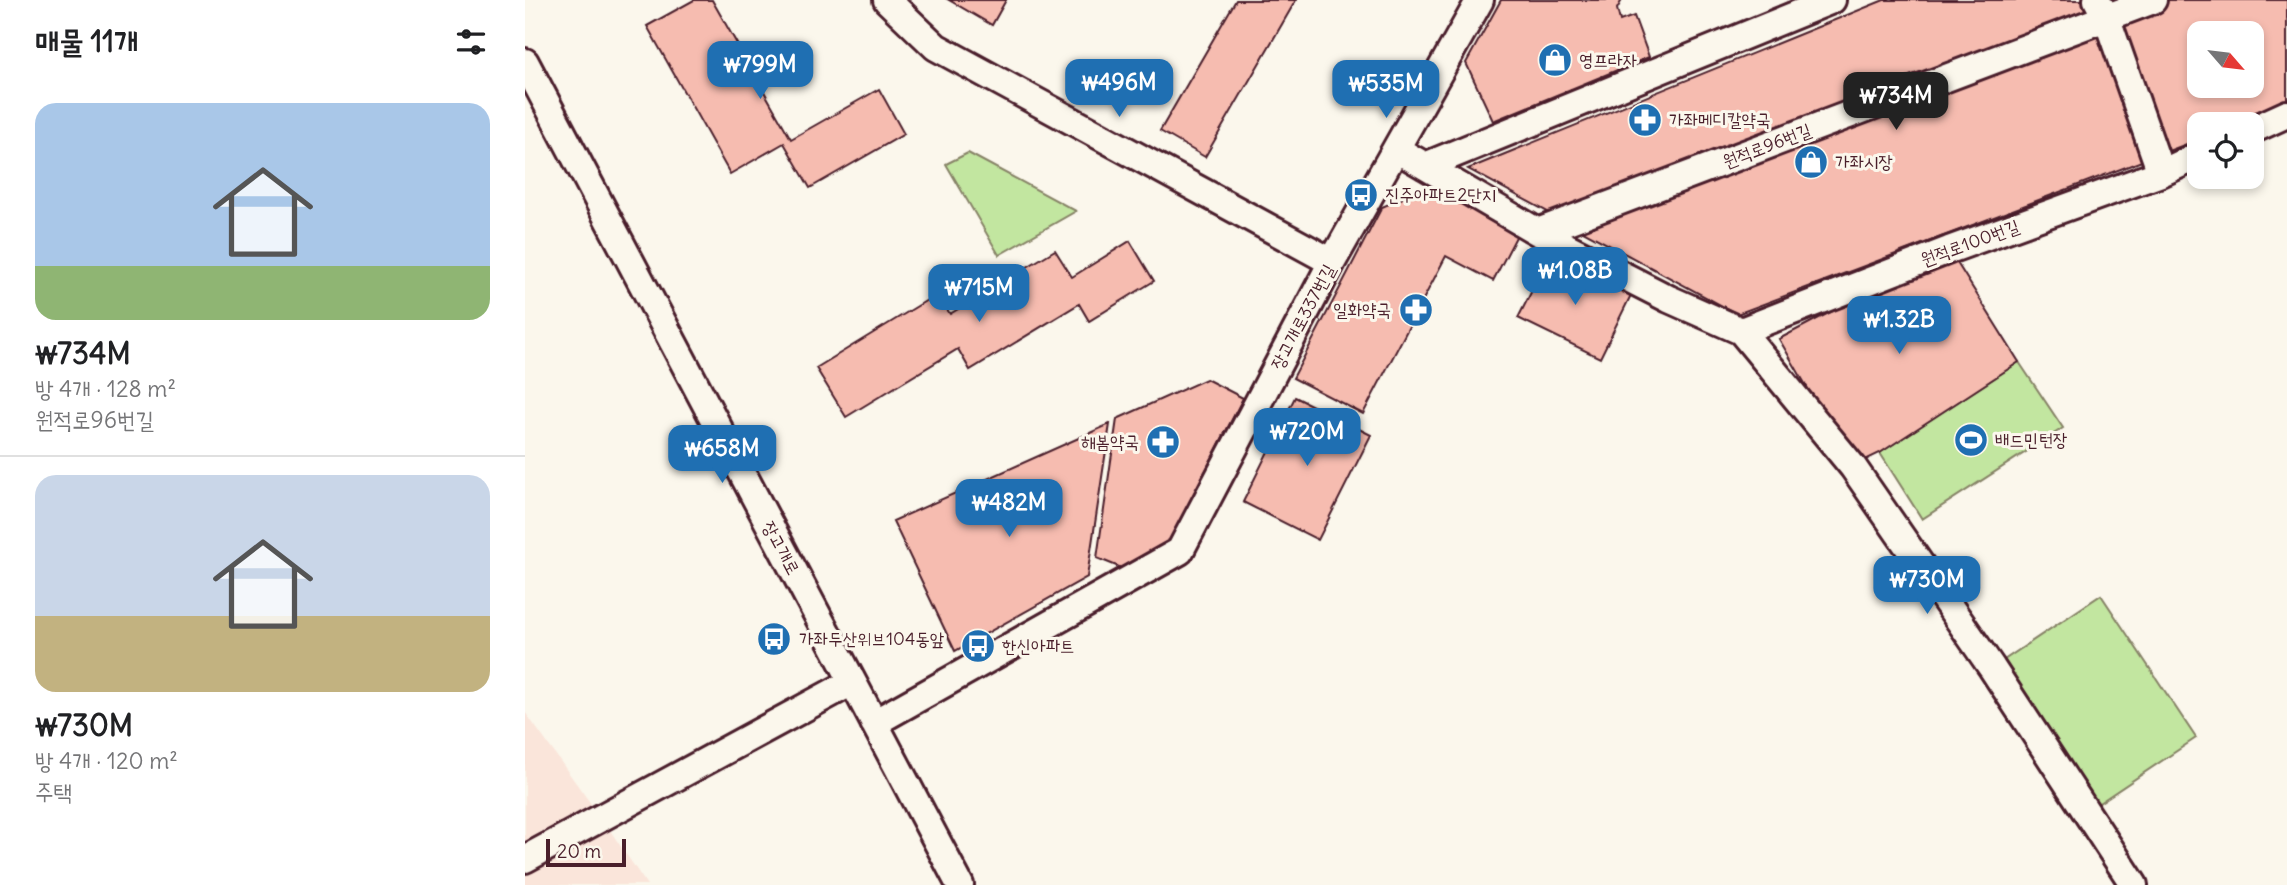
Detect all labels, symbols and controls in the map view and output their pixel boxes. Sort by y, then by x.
north arrow [2187,21,2265,98]
map controls [2187,21,2264,189]
text: 매물 11개 [35,22,138,60]
icon: filters [452,23,490,61]
shop icon: 영프라자 [1536,41,1574,79]
pin: ₩799M [711,42,809,101]
place label: 영프라자 [1579,48,1637,71]
text: ₩799M [723,49,797,78]
pin: ₩496M [1070,60,1168,119]
pin: ₩535M [1337,60,1435,120]
text: ₩496M [1081,67,1157,96]
text: ₩535M [1348,68,1424,97]
pin: ₩734M [1847,72,1945,132]
text: ₩734M [1859,80,1933,109]
pharmacy icon: 가좌메디칼약국 [1626,101,1664,139]
place label: 가좌메디칼약국 [1669,108,1770,131]
button: locate [2187,112,2264,189]
street label: 원적로96번길 [1719,118,1815,173]
shop icon: 가좌시장 [1792,143,1830,181]
icon: home [200,149,326,275]
place label: 가좌시장 [1835,150,1893,173]
bus stop icon: 진주아파트2단지 [1342,176,1380,214]
place label: 진주아파트2단지 [1385,183,1496,206]
street label: 원적로100번길 [1917,214,2023,271]
pin: ₩1.08B [1518,247,1632,307]
text: ₩1.08B [1538,255,1612,284]
street label: 장고개로337번길 [1265,260,1340,373]
pin: ₩715M [930,264,1028,324]
text: ₩715M [944,272,1014,301]
pharmacy icon: 일화약국 [1397,291,1435,329]
pin: ₩1.32B [1842,296,1956,356]
place label: 일화약국 [1333,298,1391,321]
text: ₩1.32B [1863,304,1935,333]
text: ₩734M [35,334,131,372]
text: 방 4개 · 128 m² [35,374,176,403]
text: 원적로96번길 [35,405,154,434]
pin: ₩720M [1258,408,1356,468]
text: ₩720M [1270,416,1344,445]
sports icon: 배드민턴장 [1952,421,1990,459]
pharmacy icon: 해봄약국 [1144,423,1182,461]
pin: ₩658M [673,426,771,485]
place label: 배드민턴장 [1995,428,2067,451]
place label: 해봄약국 [1081,430,1139,453]
text: ₩658M [684,433,760,462]
pin: ₩482M [960,480,1058,539]
text: ₩482M [972,487,1046,516]
street label: 장고개로 [758,517,805,579]
icon: home [200,521,326,647]
pin: ₩730M [1878,556,1976,616]
text: ₩730M [1889,564,1965,593]
bus stop icon: 가좌두산위브104동앞 [755,620,793,658]
place label: 가좌두산위브104동앞 [799,627,945,650]
bus stop icon: 한신아파트 [959,627,997,665]
place label: 한신아파트 [1002,634,1074,657]
text: ₩730M [35,706,133,744]
text: 방 4개 · 120 m² [35,746,178,775]
text: 주택 [35,777,72,806]
scale bar [546,836,627,868]
text: 20 m [557,839,601,863]

